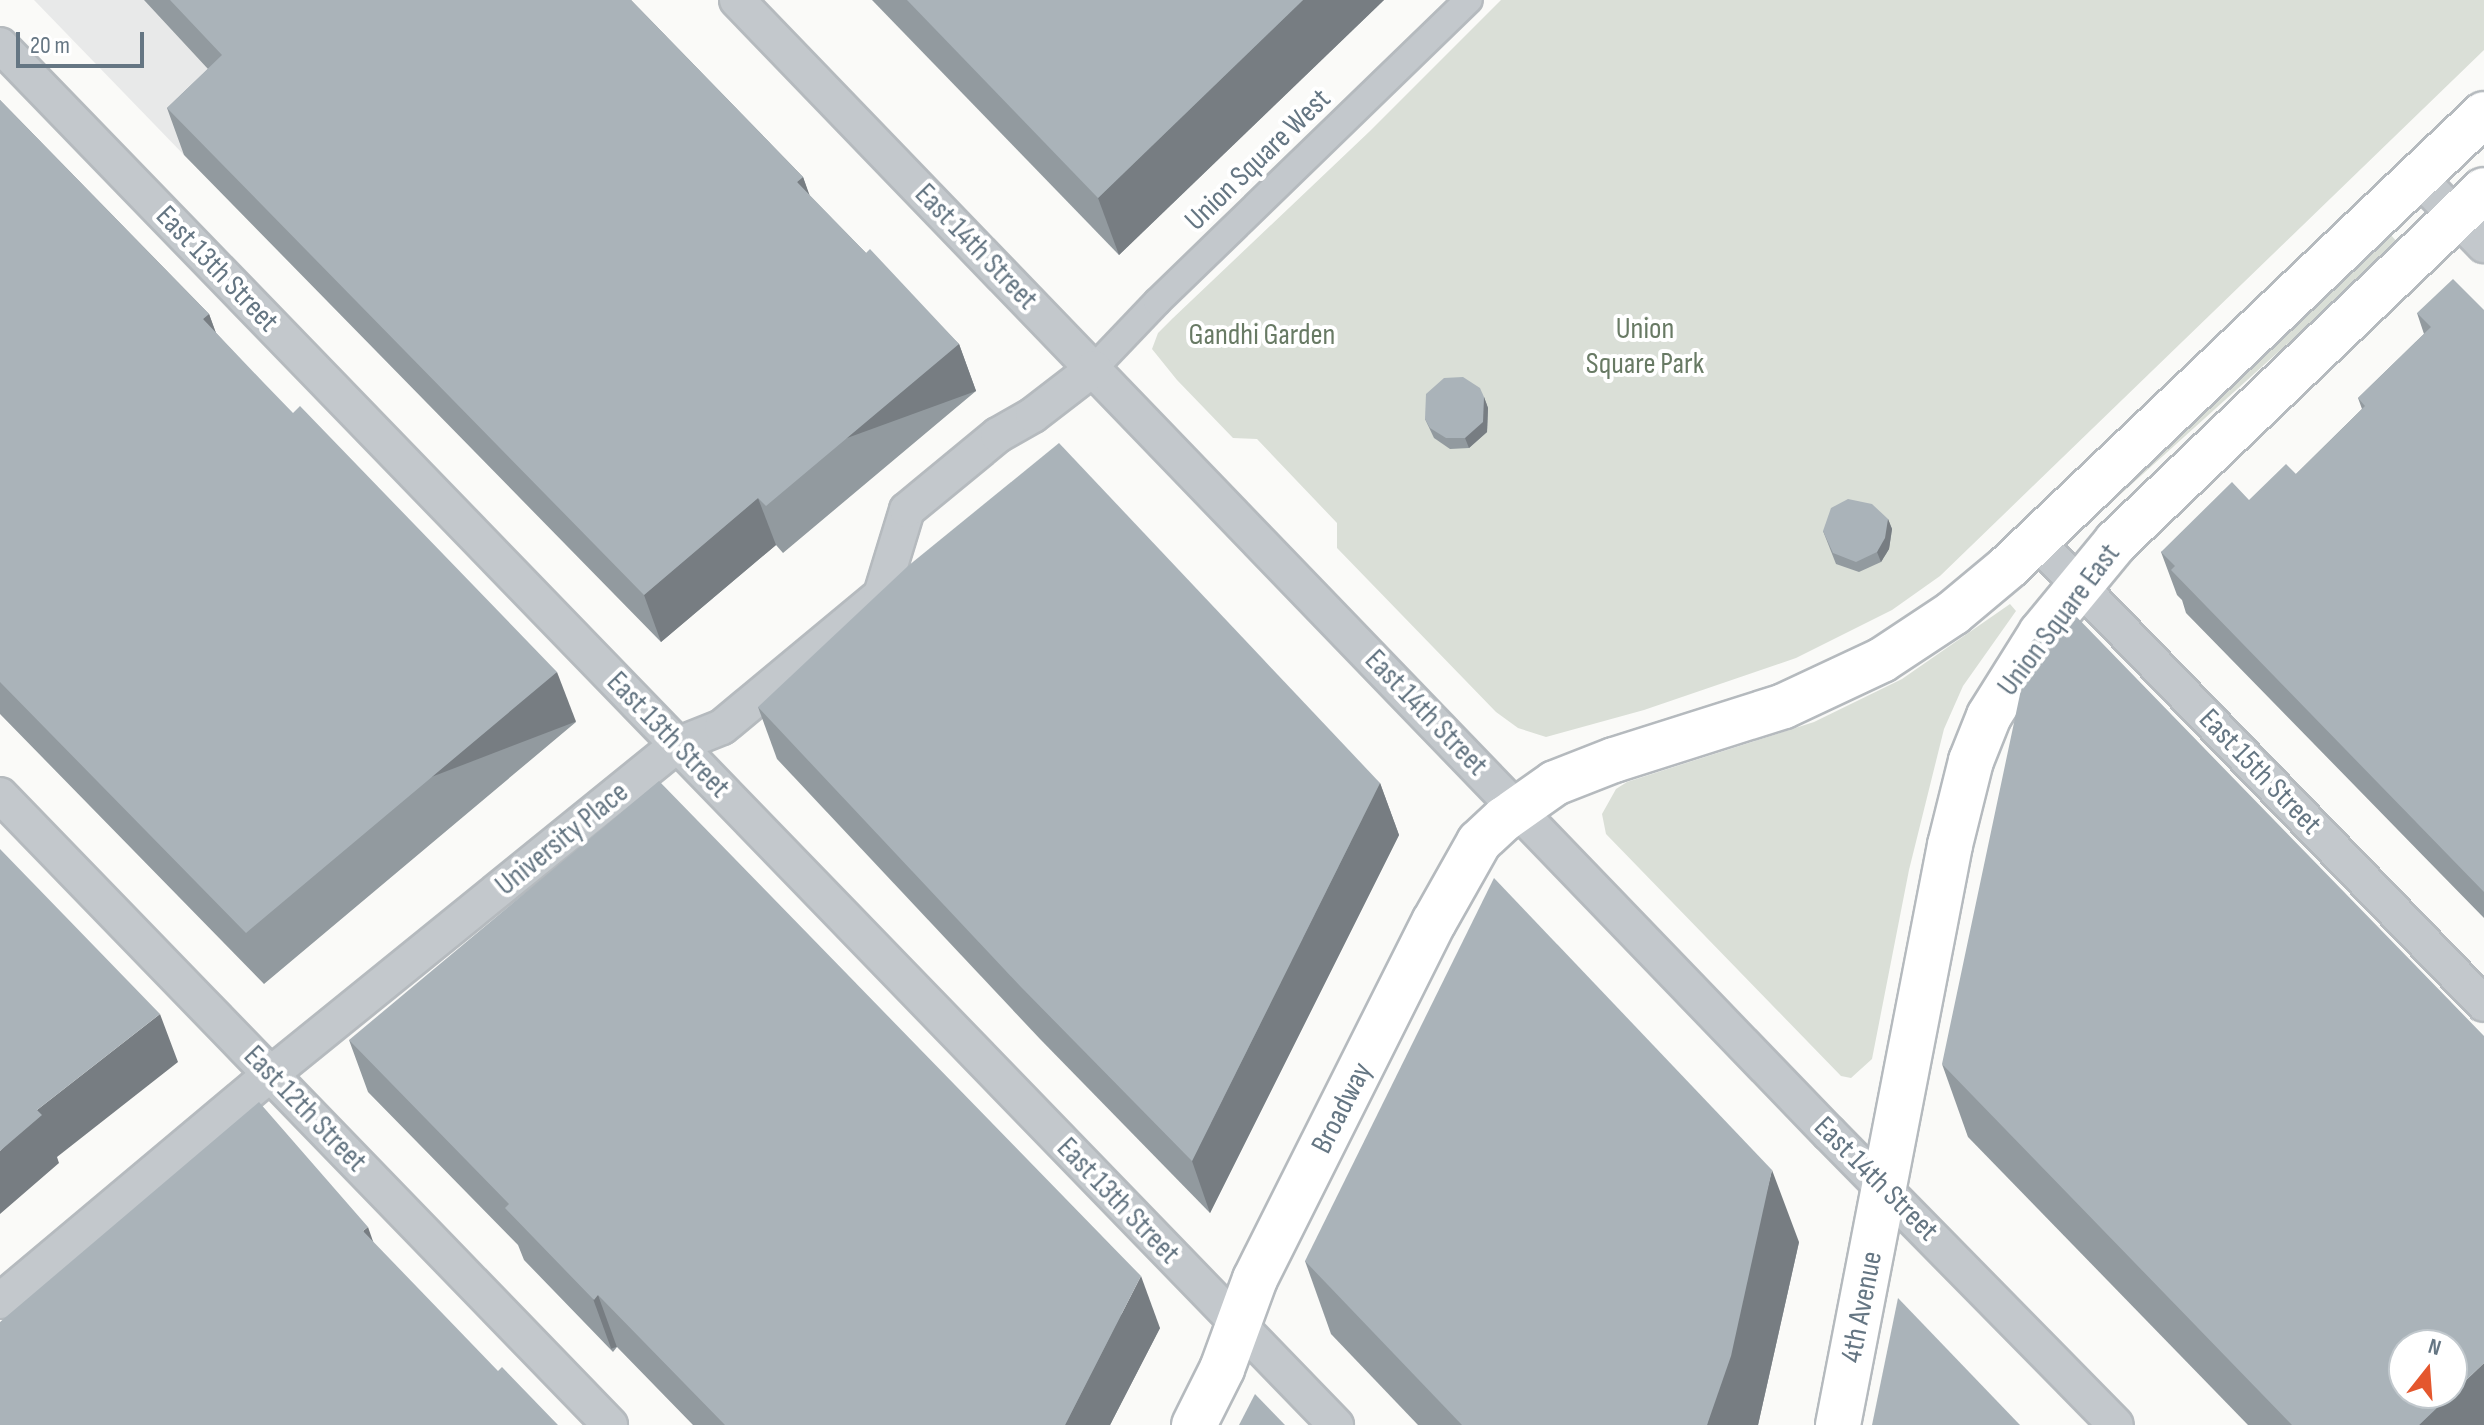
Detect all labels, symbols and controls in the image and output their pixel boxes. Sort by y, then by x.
scale bar [20,16,148,66]
text: 20 m [30,31,70,60]
street label: Union Square West [1178,82,1338,238]
street label: East 14th Street [907,176,1045,318]
street label: East 13th Street [148,198,286,340]
park label: Union Square Park [1586,311,1704,382]
park label: Gandhi Garden [1189,317,1335,353]
street label: Union Square East [1990,537,2128,703]
street label: East 14th Street [1357,642,1495,784]
street label: East 13th Street [599,664,737,806]
street label: East 15th Street [2191,702,2329,842]
street label: University Place [488,775,636,903]
street label: East 12th Street [236,1038,374,1180]
street label: Broadway [1304,1056,1380,1160]
street label: East 14th Street [1806,1109,1946,1249]
street label: East 13th Street [1049,1130,1187,1272]
street label: 4th Avenue [1834,1248,1890,1366]
north arrow [2388,1329,2468,1409]
text: N [2425,1333,2444,1362]

